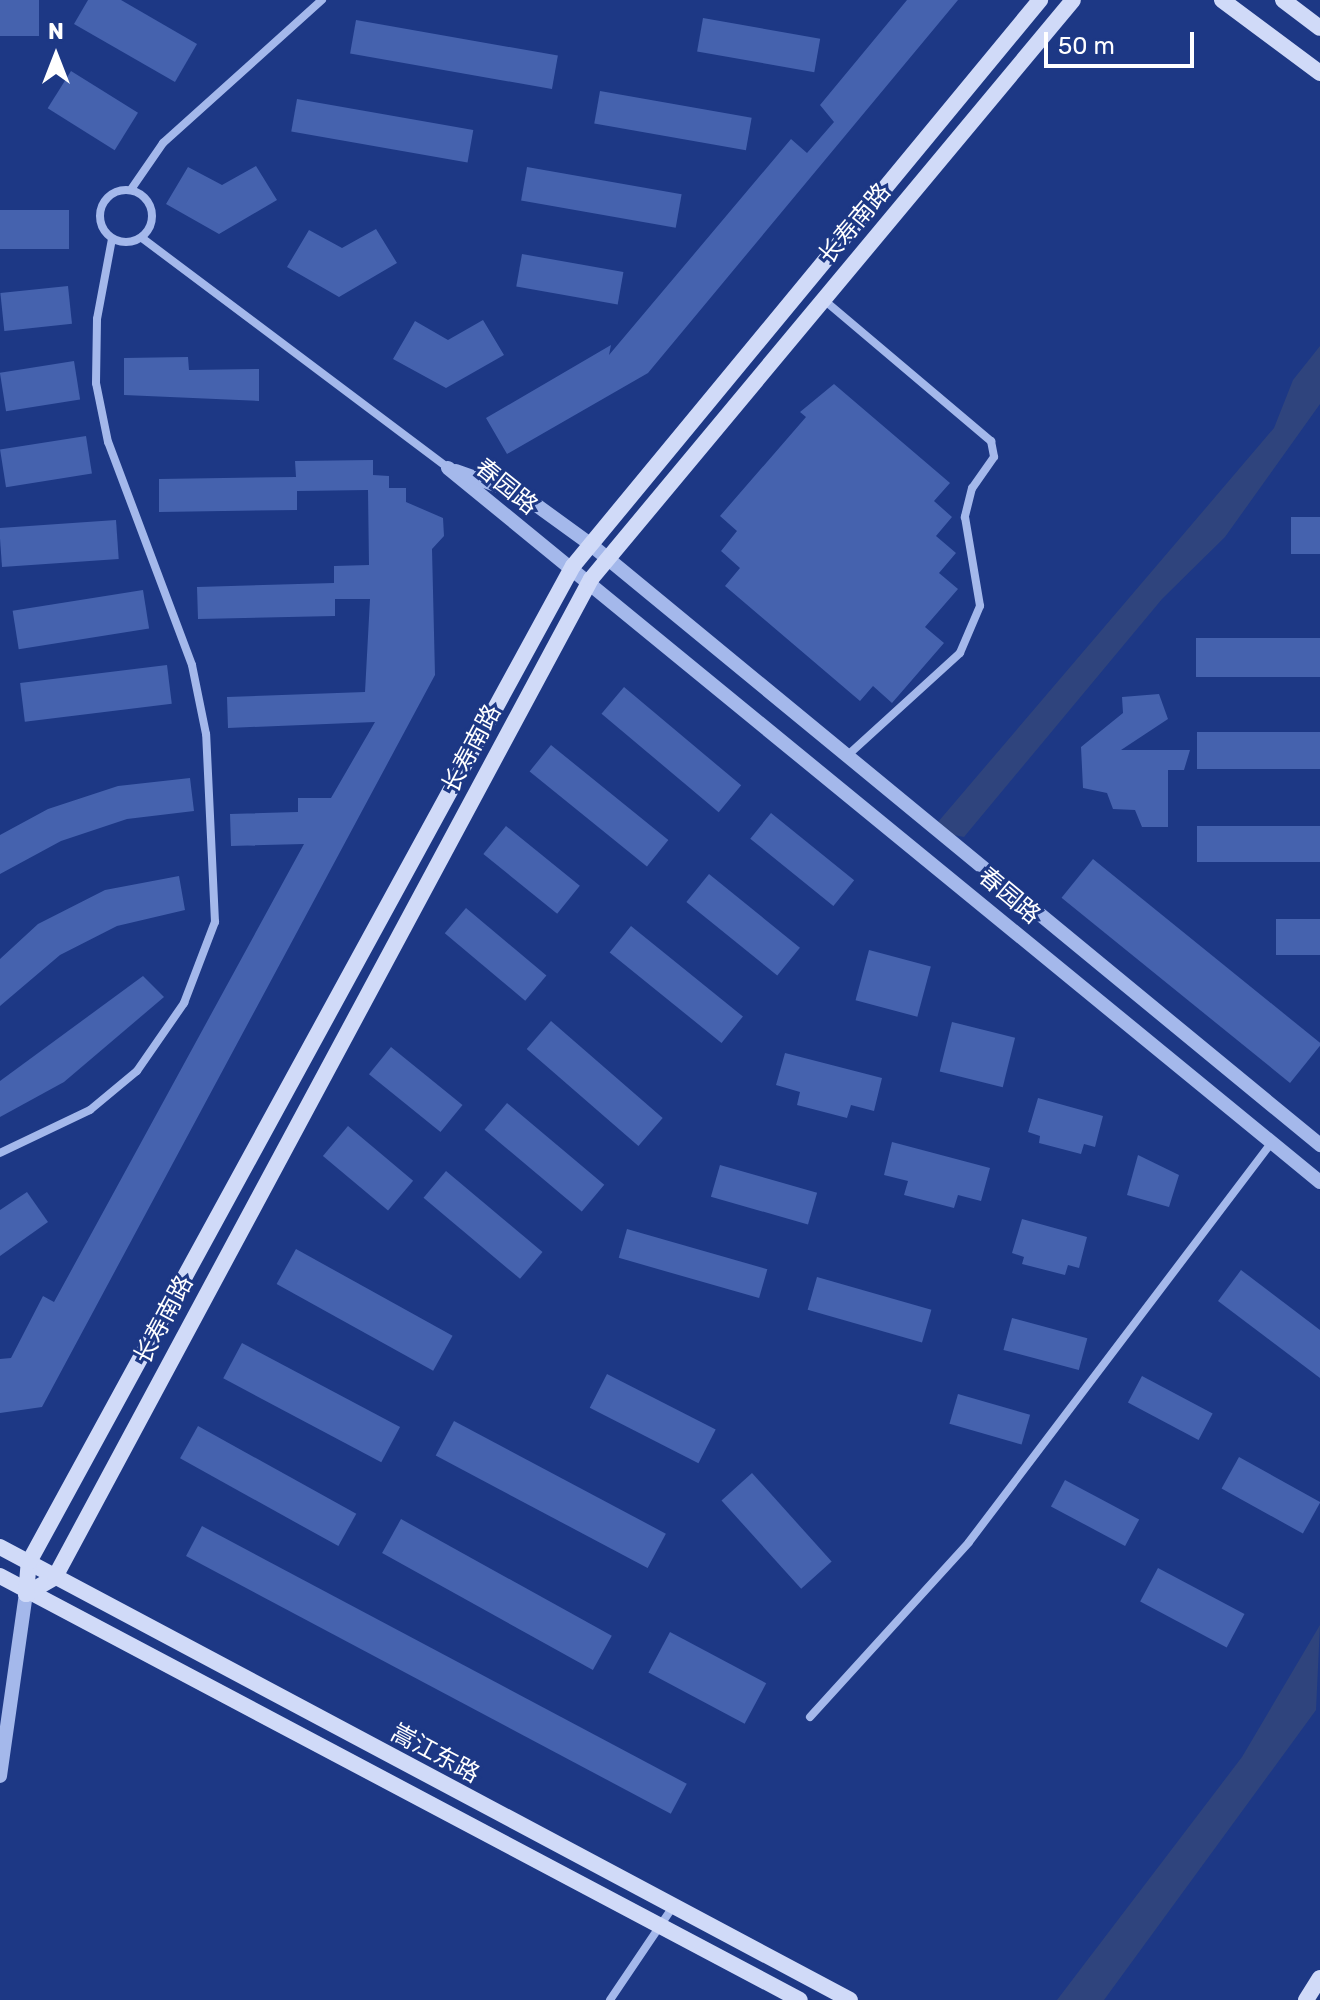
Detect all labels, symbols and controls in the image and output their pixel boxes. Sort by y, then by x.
north arrow [16,16,96,96]
scale bar [1048,16,1198,66]
text: N [48,18,64,45]
text: 50 m [1058,32,1115,60]
street label: 长寿南路 [813,178,897,270]
street label: 春园路 [469,453,543,521]
street label: 长寿南路 [437,700,507,798]
street label: 春园路 [972,862,1046,930]
street label: 长寿南路 [129,1271,199,1369]
street label: 嵩江东路 [386,1719,484,1789]

